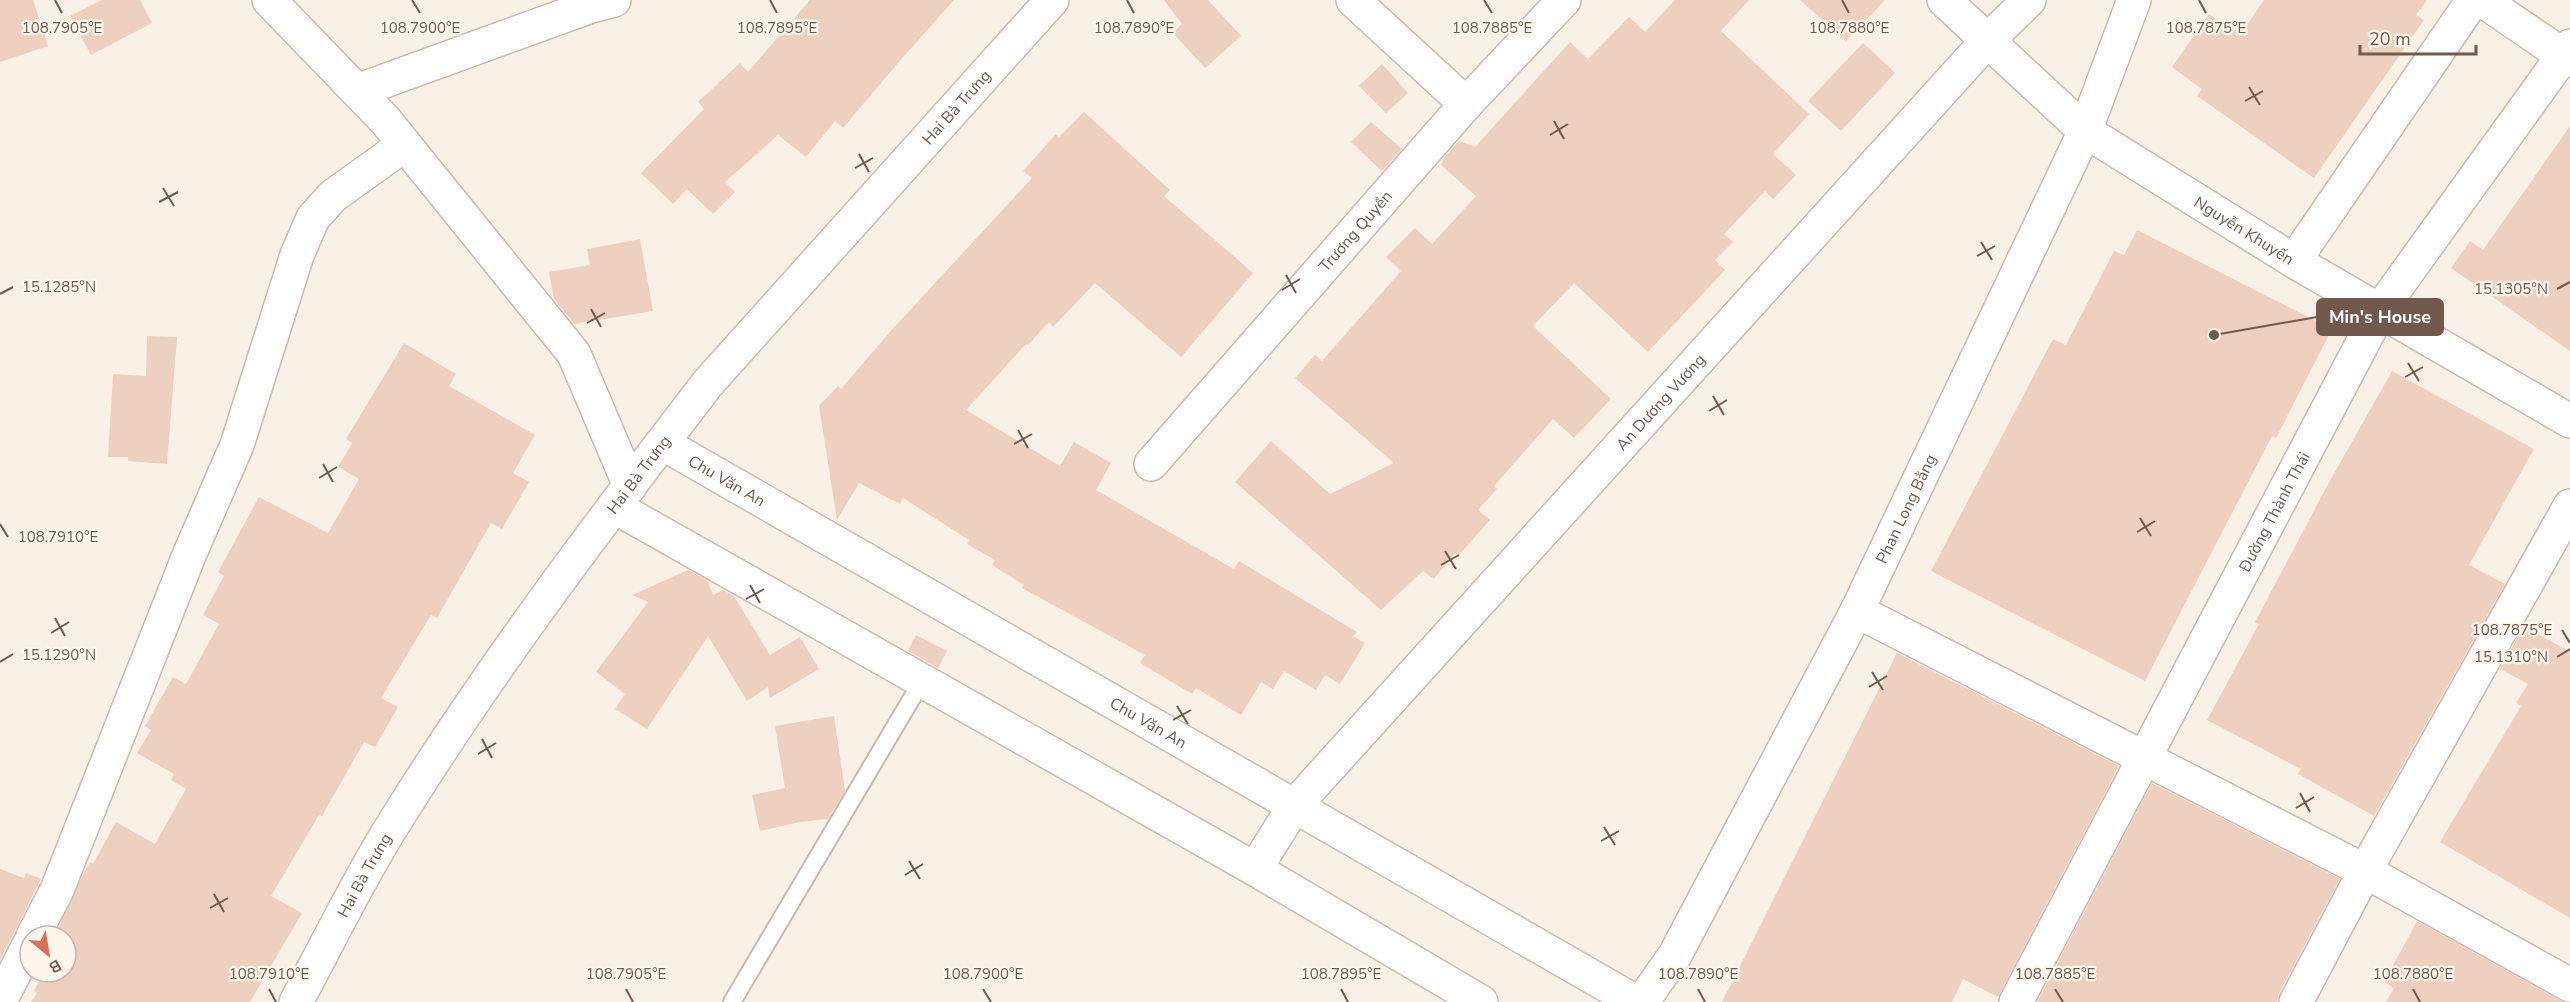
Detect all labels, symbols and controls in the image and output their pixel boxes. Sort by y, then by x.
text: 108.7905°E [22,18,102,38]
text: 108.7900°E [380,18,460,38]
text: 108.7895°E [737,18,817,38]
text: 108.7890°E [1094,18,1174,38]
text: 108.7885°E [1452,18,1532,38]
text: 108.7880°E [1809,18,1889,38]
text: 108.7875°E [2166,18,2246,38]
scale bar [2360,18,2476,56]
text: 20 m [2369,27,2411,51]
street label: Hai Bà Trưng [917,65,996,150]
street label: Trương Quyền [1314,186,1398,277]
street label: Nguyễn Khuyến [2190,191,2298,270]
text: 15.1285°N [22,277,96,297]
text: 15.1305°N [2474,279,2548,299]
callout: Min's House [2317,299,2443,335]
text: Min's House [2329,305,2431,329]
street label: An Dương Vương [1611,349,1711,456]
street label: Hai Bà Trưng [602,431,676,519]
street label: Đường Thành Thái [2234,448,2315,577]
street label: Chu Văn An [684,450,769,512]
street label: Phan Long Bằng [1871,451,1942,567]
text: 108.7910°E [18,527,98,547]
text: 108.7875°E [2472,620,2552,640]
text: 15.1290°N [22,645,96,665]
text: 15.1310°N [2474,647,2548,667]
street label: Chu Văn An [1105,692,1191,754]
street label: Hai Bà Trưng [332,829,397,922]
north arrow [18,924,78,984]
text: B [45,954,65,978]
text: 108.7910°E [229,964,309,984]
text: 108.7905°E [586,964,666,984]
text: 108.7900°E [943,964,1023,984]
text: 108.7895°E [1301,964,1381,984]
text: 108.7890°E [1658,964,1738,984]
text: 108.7885°E [2015,964,2095,984]
text: 108.7880°E [2373,964,2453,984]

